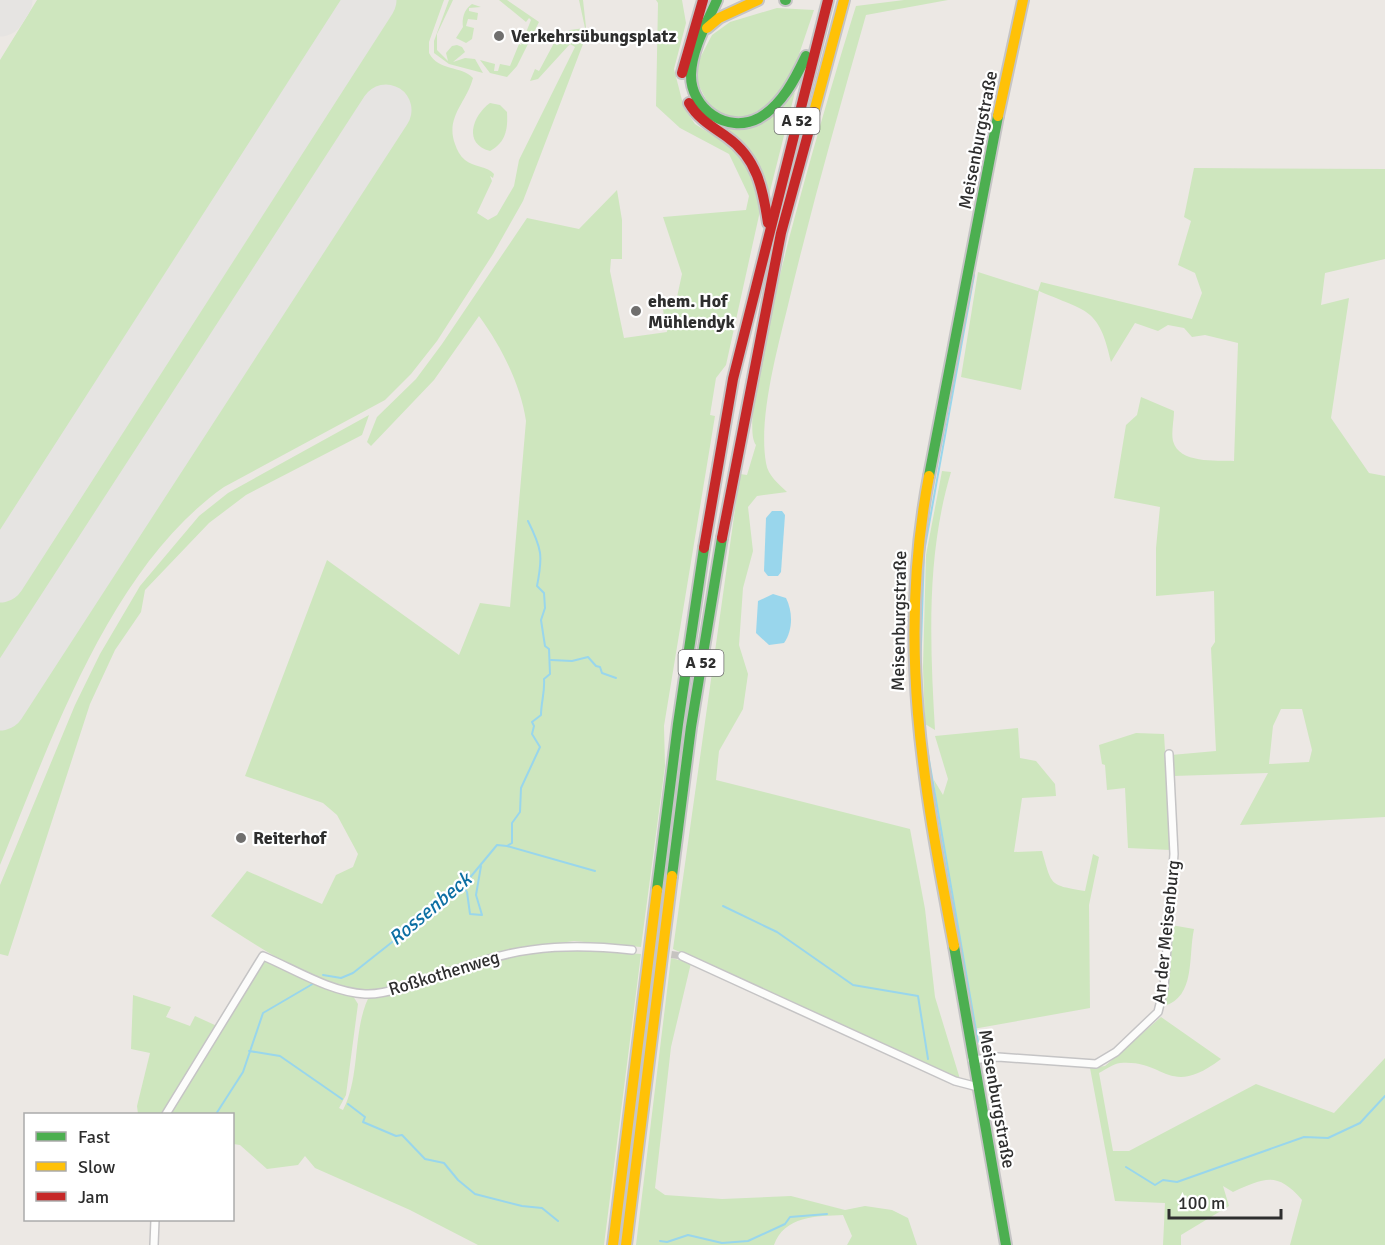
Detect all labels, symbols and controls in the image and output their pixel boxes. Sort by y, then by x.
place label: Verkehrsübungsplatz [511,25,677,47]
marker: Verkehrsübungsplatz [492,29,506,43]
street label: Meisenburgstraße [954,69,1002,211]
road number: A 52 [774,108,820,134]
place label: ehem. Hof Mühlendyk [648,290,736,333]
marker: ehem. Hof Mühlendyk [629,304,643,318]
street label: Meisenburgstraße [887,551,911,691]
road number: A 52 [678,650,724,676]
place label: Reiterhof [253,827,328,849]
marker: Reiterhof [234,831,248,845]
street label: An der Meisenburg [1148,859,1184,1005]
water label: Rossenbeck [383,866,478,951]
street label: Roßkothenweg [386,946,502,1000]
street label: Meisenburgstraße [974,1028,1020,1170]
legend [24,1113,234,1221]
text: Fast [78,1126,110,1148]
text: Slow [78,1156,115,1178]
scale bar [1169,1182,1282,1220]
text: Jam [78,1186,109,1208]
text: 100 m [1178,1192,1225,1214]

